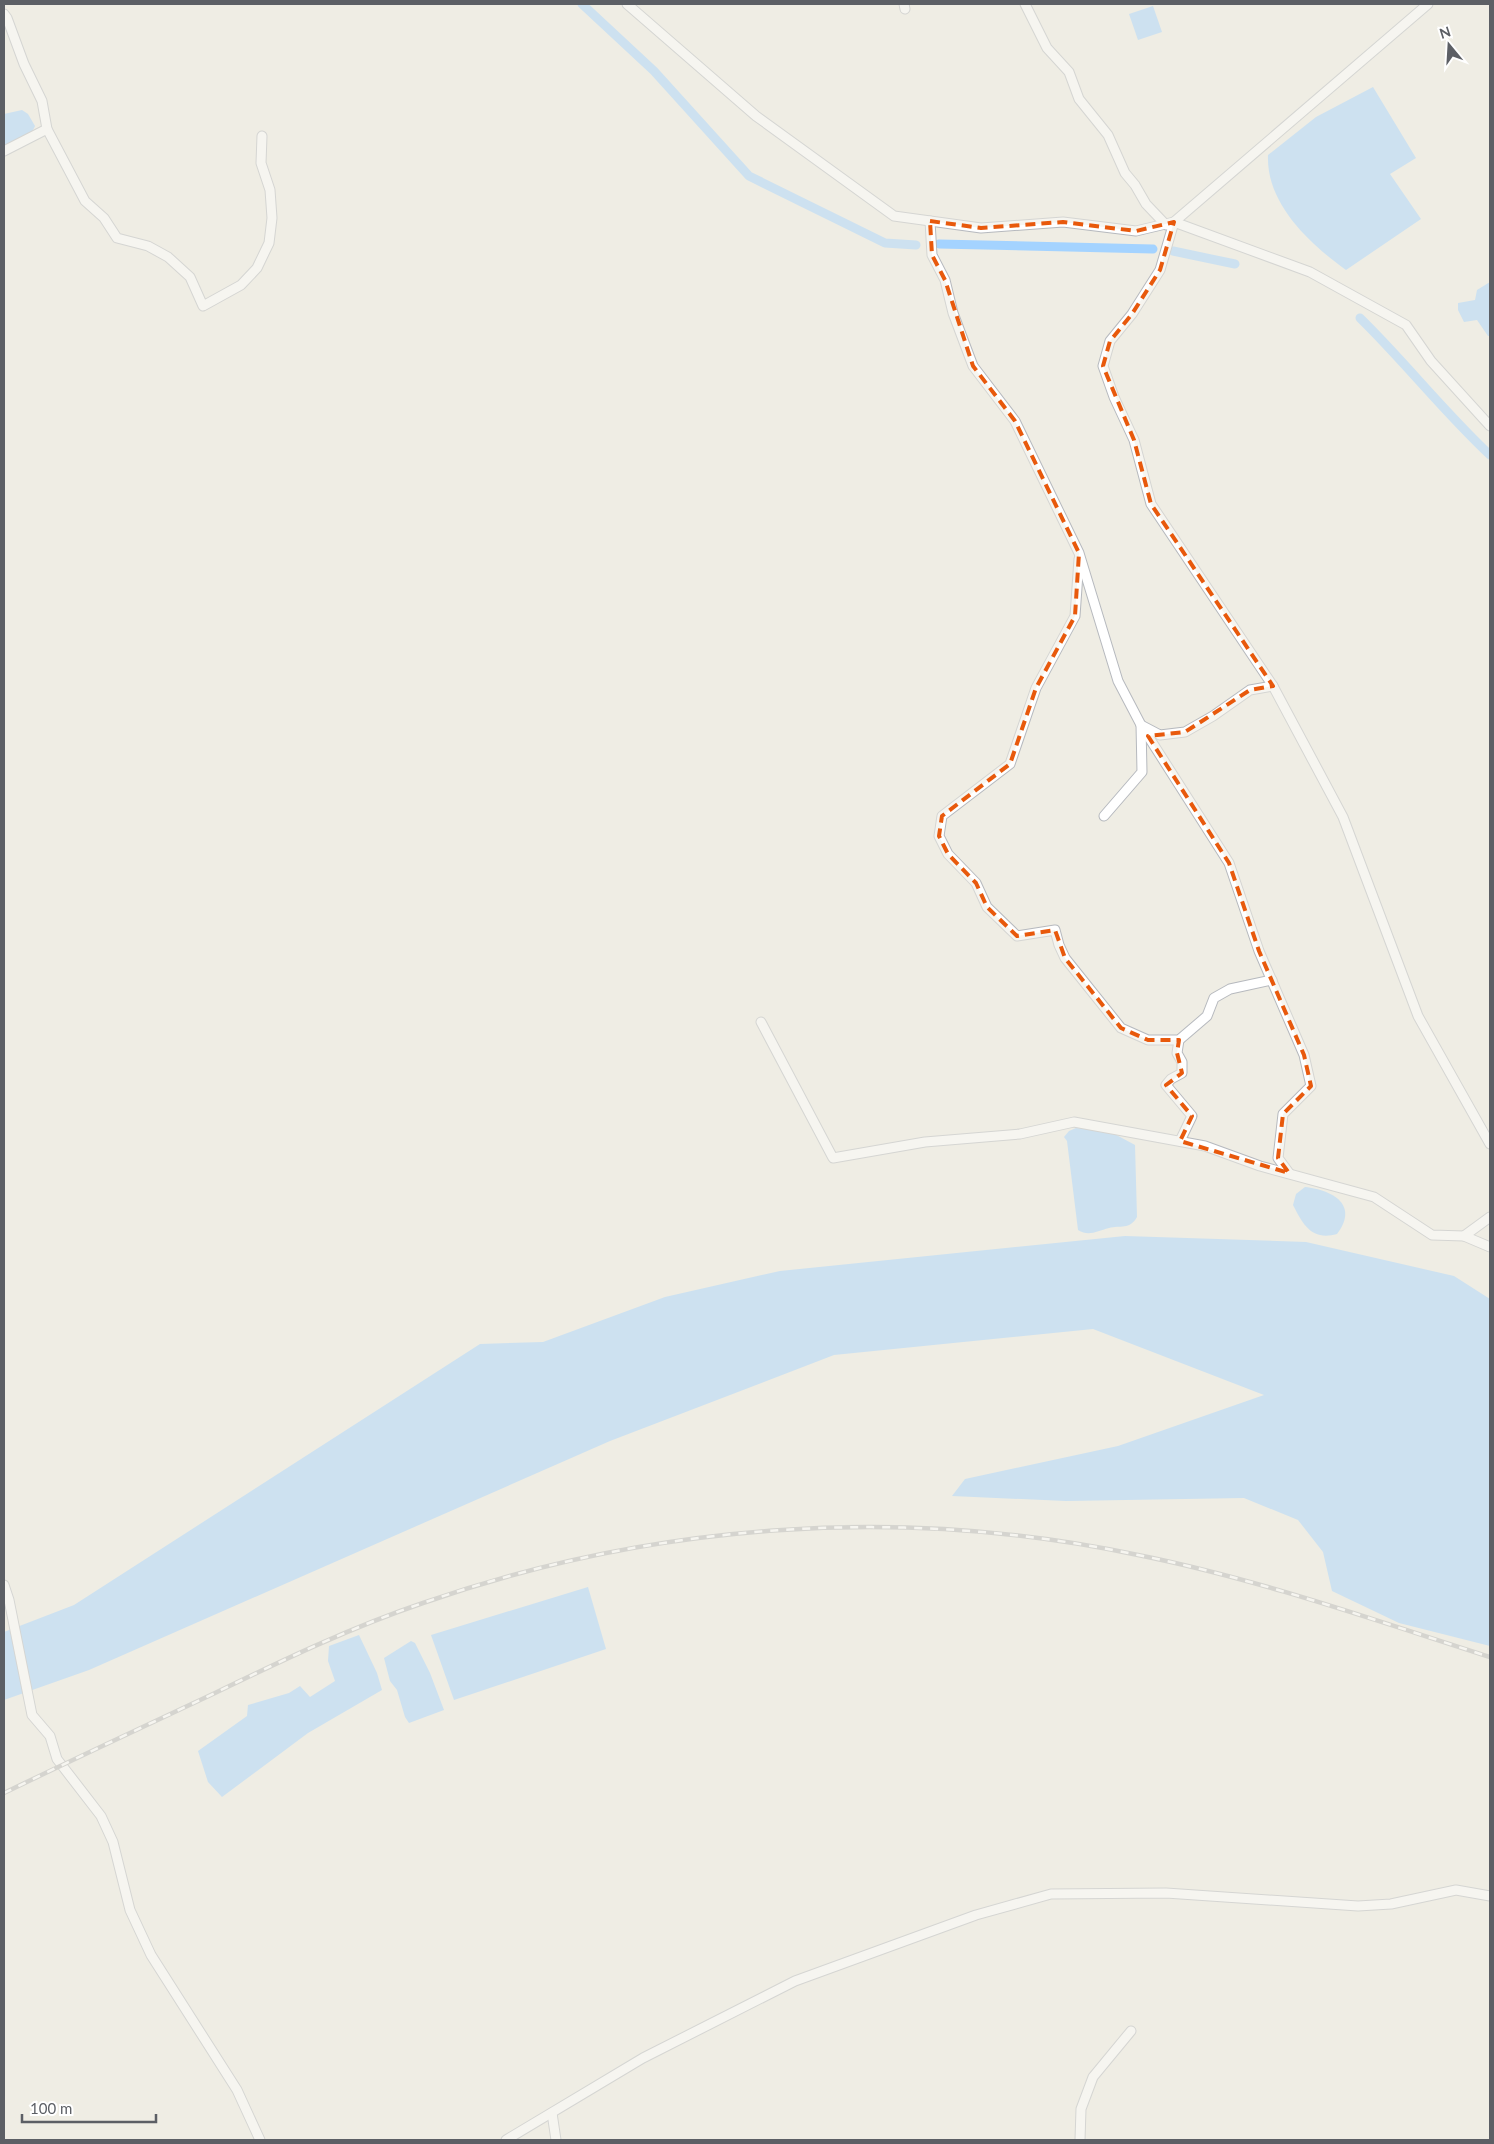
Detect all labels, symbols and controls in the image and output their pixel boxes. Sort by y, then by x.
north arrow [1424,20,1474,70]
text: N [1437,22,1453,42]
scale bar [22,2092,156,2124]
text: 100 m [30,2099,72,2117]

